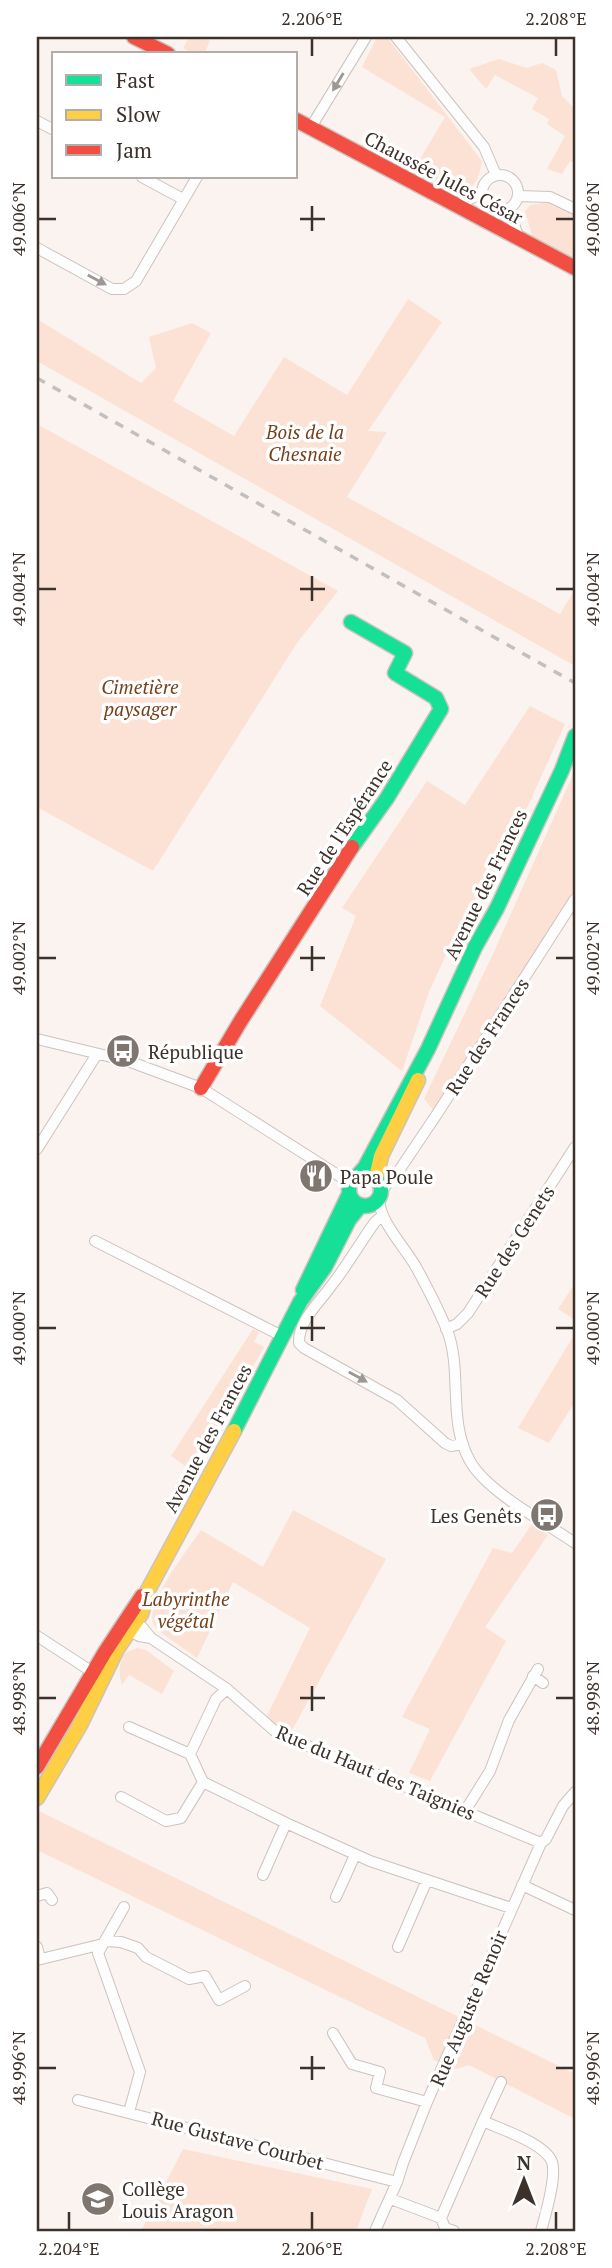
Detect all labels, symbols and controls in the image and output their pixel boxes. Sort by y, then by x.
text: 2.206°E [281,6,343,30]
text: 2.208°E [525,6,587,30]
legend [52,52,298,178]
text: Fast [116,66,155,94]
one-way arrow [332,73,345,92]
text: Slow [116,100,161,128]
street label: Chaussée Jules César [360,125,528,230]
text: Jam [116,136,152,164]
text: 49.006°N [6,182,30,256]
text: 49.006°N [580,182,604,256]
one-way arrow [87,275,107,286]
park label: Bois de la Chesnaie [265,419,344,466]
text: 49.004°N [6,552,30,626]
text: 49.004°N [580,552,604,626]
park label: Cimetière paysager [101,674,179,721]
street label: Rue de l'Espérance [291,754,397,900]
street label: Avenue des Frances [438,805,532,963]
text: 49.002°N [6,921,30,995]
text: 49.002°N [580,921,604,995]
street label: Rue des Frances [440,973,534,1099]
bus stop icon: République [104,1032,142,1070]
place label: République [148,1039,244,1064]
restaurant icon: Papa Poule [297,1157,335,1195]
place label: Papa Poule [340,1164,433,1189]
street label: Rue des Genets [468,1180,560,1302]
text: 49.000°N [6,1291,30,1365]
text: 49.000°N [580,1291,604,1365]
street label: Avenue des Frances [157,1359,257,1517]
one-way arrow [348,1371,367,1383]
bus stop icon: Les Genêts [528,1496,566,1534]
place label: Les Genêts [430,1503,522,1528]
park label: Labyrinthe végétal [141,1586,230,1633]
text: 48.998°N [6,1661,30,1735]
text: 48.998°N [580,1661,604,1735]
street label: Rue du Haut des Taignies [273,1719,479,1825]
street label: Rue Auguste Renoir [424,1926,512,2090]
text: 48.996°N [6,2031,30,2105]
text: 48.996°N [580,2031,604,2105]
street label: Rue Gustave Courbet [149,2105,327,2175]
north arrow [490,2146,560,2216]
text: N [517,2150,532,2175]
place label: Collège Louis Aragon [122,2176,234,2223]
school or university icon: Collège Louis Aragon [79,2180,117,2218]
text: 2.204°E [38,2236,100,2260]
text: 2.206°E [281,2236,343,2260]
text: 2.208°E [525,2236,587,2260]

